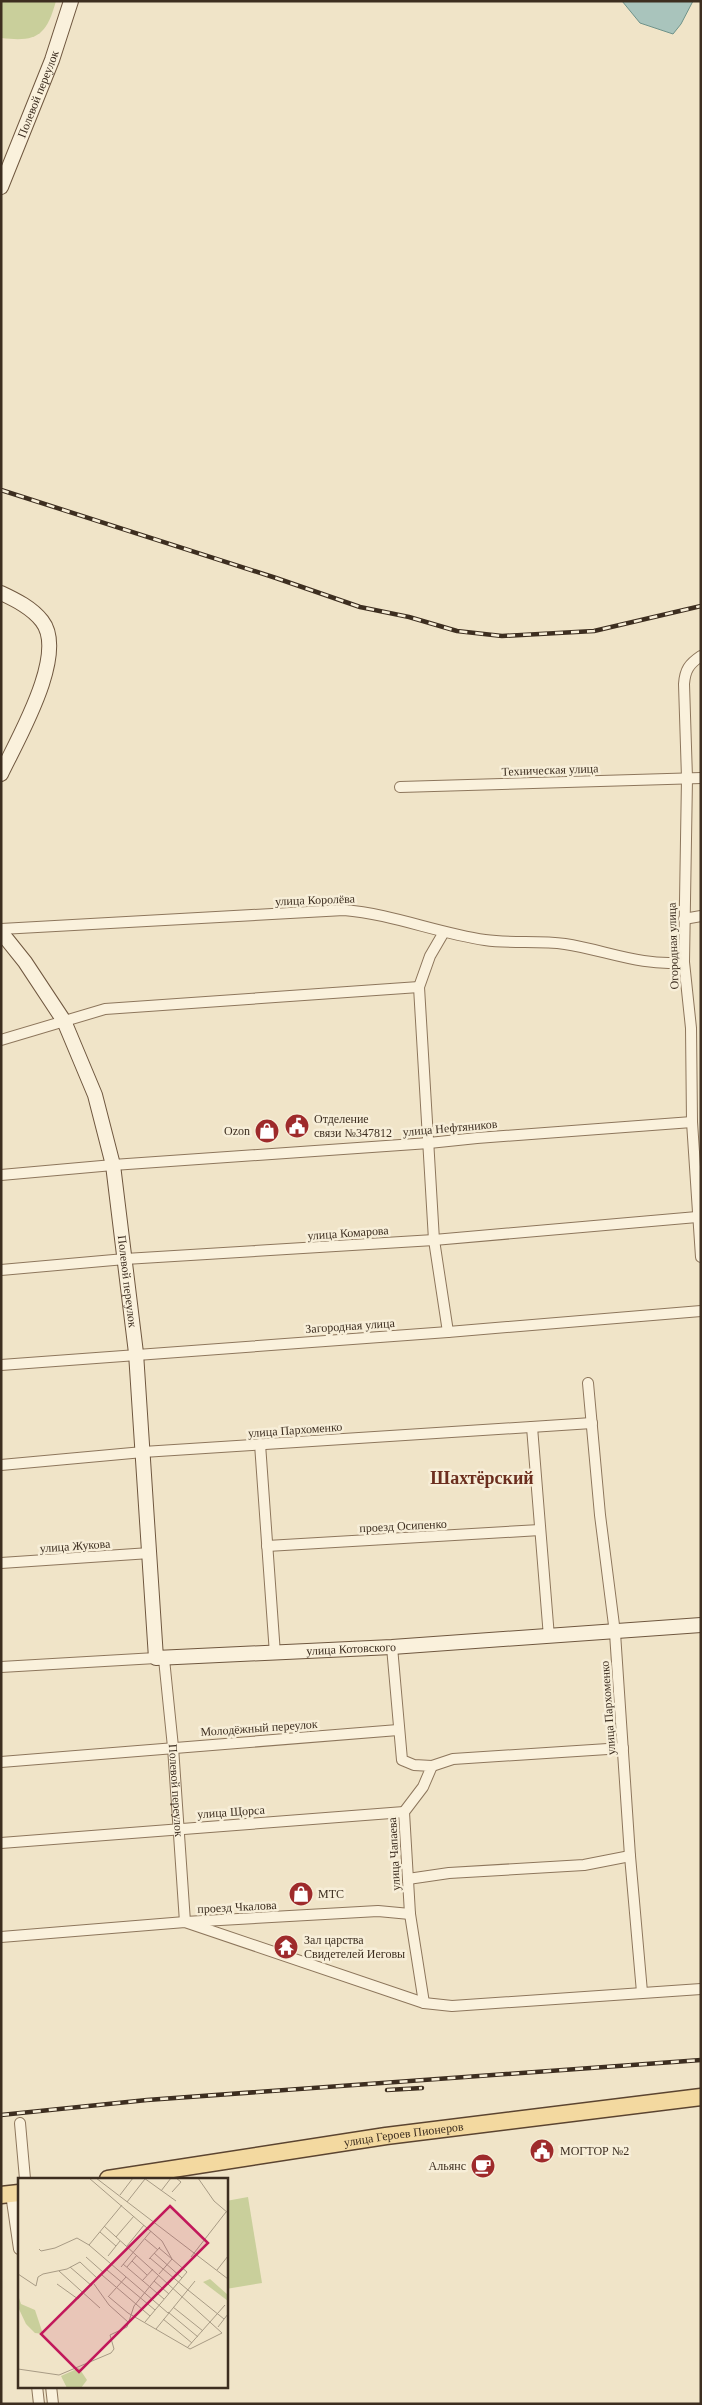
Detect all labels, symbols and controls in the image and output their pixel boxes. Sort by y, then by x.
street label: Полевой переулок [14,49,62,140]
street label: Техническая улица [501,761,599,779]
street label: улица Королёва [275,892,356,908]
street label: Огородная улица [664,902,682,990]
place label: Отделение связи №347812 [314,1112,392,1140]
public building icon: Отделение связи №347812 [284,1113,310,1139]
street label: улица Нефтяников [402,1117,498,1139]
shop icon: Ozon [254,1118,280,1144]
place label: Ozon [224,1124,250,1138]
street label: улица Комарова [307,1223,390,1243]
street label: Полевой переулок [115,1234,140,1329]
street label: Загородная улица [305,1316,396,1336]
street label: улица Пархоменко [247,1420,343,1440]
district label: Шахтёрский [430,1468,534,1488]
street label: проезд Осипенко [359,1517,447,1535]
street label: улица Жукова [39,1536,111,1555]
street label: улица Котовского [306,1640,396,1658]
street label: улица Пархоменко [598,1660,618,1756]
street label: Молодёжный переулок [200,1717,318,1739]
street label: Полевой переулок [166,1744,186,1837]
street label: улица Щорса [197,1803,266,1821]
street label: улица Чапаева [385,1816,403,1891]
shop icon: МТС [288,1881,314,1907]
place label: МТС [318,1887,344,1901]
street label: проезд Чкалова [197,1898,278,1916]
place label: Зал царства Свидетелей Иеговы [304,1933,405,1961]
temple icon: Зал царства Свидетелей Иеговы [273,1934,299,1960]
street label: улица Героев Пионеров [343,2119,465,2149]
public building icon: МОГТОР №2 [529,2138,555,2164]
place label: МОГТОР №2 [560,2144,629,2158]
cafe icon: Альянс [470,2153,496,2179]
place label: Альянс [429,2159,466,2173]
inset map [18,2178,228,2388]

